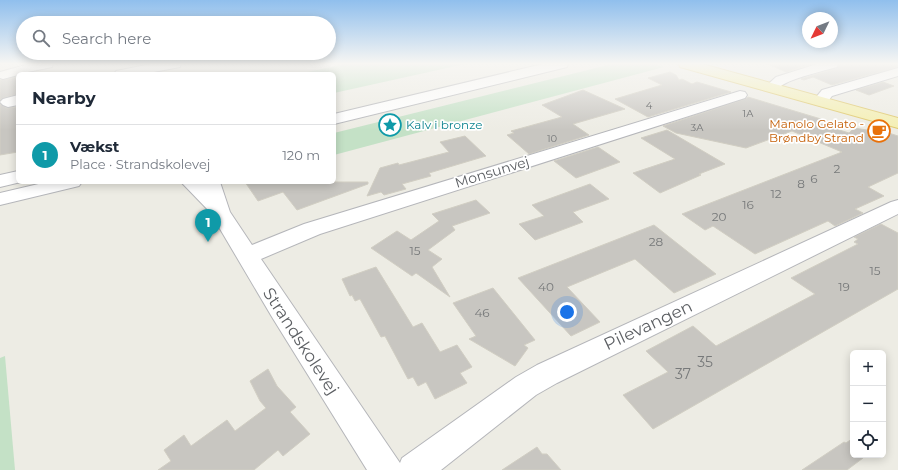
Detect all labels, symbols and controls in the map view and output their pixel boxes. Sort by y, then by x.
north arrow [802,12,838,48]
search box [16,16,336,60]
icon: search [30,27,52,49]
text: Search here [62,29,151,48]
text: Nearby [32,88,96,108]
house number: 4 [646,99,653,112]
house number: 1A [743,107,754,120]
place icon: Kalv i bronze [377,112,403,138]
place label: Manolo Gelato - Brøndby Strand [769,116,864,145]
place label: Kalv i bronze [406,117,482,132]
cafe icon: Manolo Gelato - Brøndby Strand [866,118,892,144]
house number: 3A [691,121,704,134]
house number: 10 [547,132,557,145]
text: Vækst [70,137,119,156]
text: 1 [42,147,48,163]
text: 120 m [282,147,320,163]
street label: Monsunvej [453,152,531,192]
text: Place · Strandskolevej [70,156,210,172]
house number: 2 [834,161,841,176]
house number: 6 [810,171,818,186]
house number: 8 [797,176,805,191]
house number: 12 [770,186,782,201]
house number: 16 [742,197,754,212]
pin: 1 [195,209,221,242]
house number: 20 [712,209,726,224]
house number: 28 [649,234,664,249]
house number: 15 [409,243,421,258]
house number: 15 [869,263,881,278]
house number: 40 [538,279,554,294]
house number: 19 [838,279,850,294]
street label: Strandskolevej [259,284,343,398]
street label: Pilevangen [601,296,695,354]
your location [557,302,577,322]
house number: 46 [474,305,490,320]
map controls [850,350,886,458]
button: + [850,350,886,386]
house number: 35 [697,353,713,371]
house number: 37 [675,365,691,383]
button: − [850,386,886,422]
button: locate [850,422,886,458]

